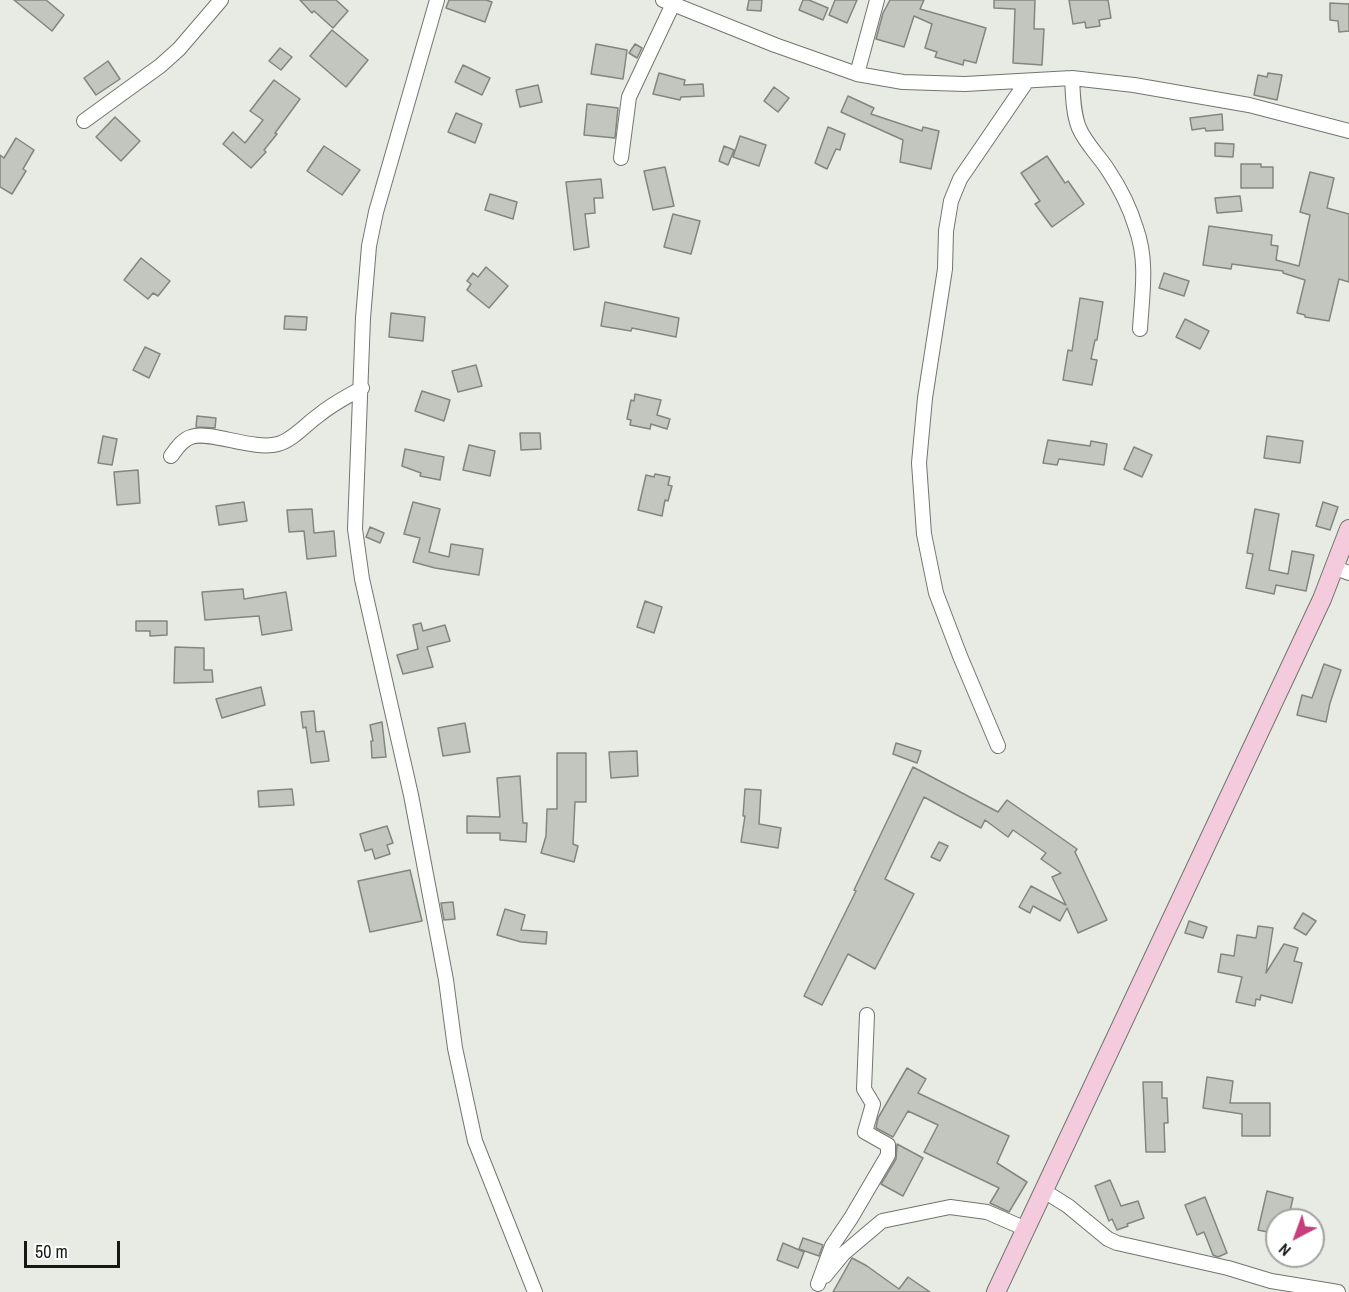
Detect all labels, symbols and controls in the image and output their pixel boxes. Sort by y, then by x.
north arrow [1265,1208,1325,1268]
scale bar [27,1229,123,1267]
text: 50 m [35,1239,68,1264]
text: N [1274,1239,1295,1261]

